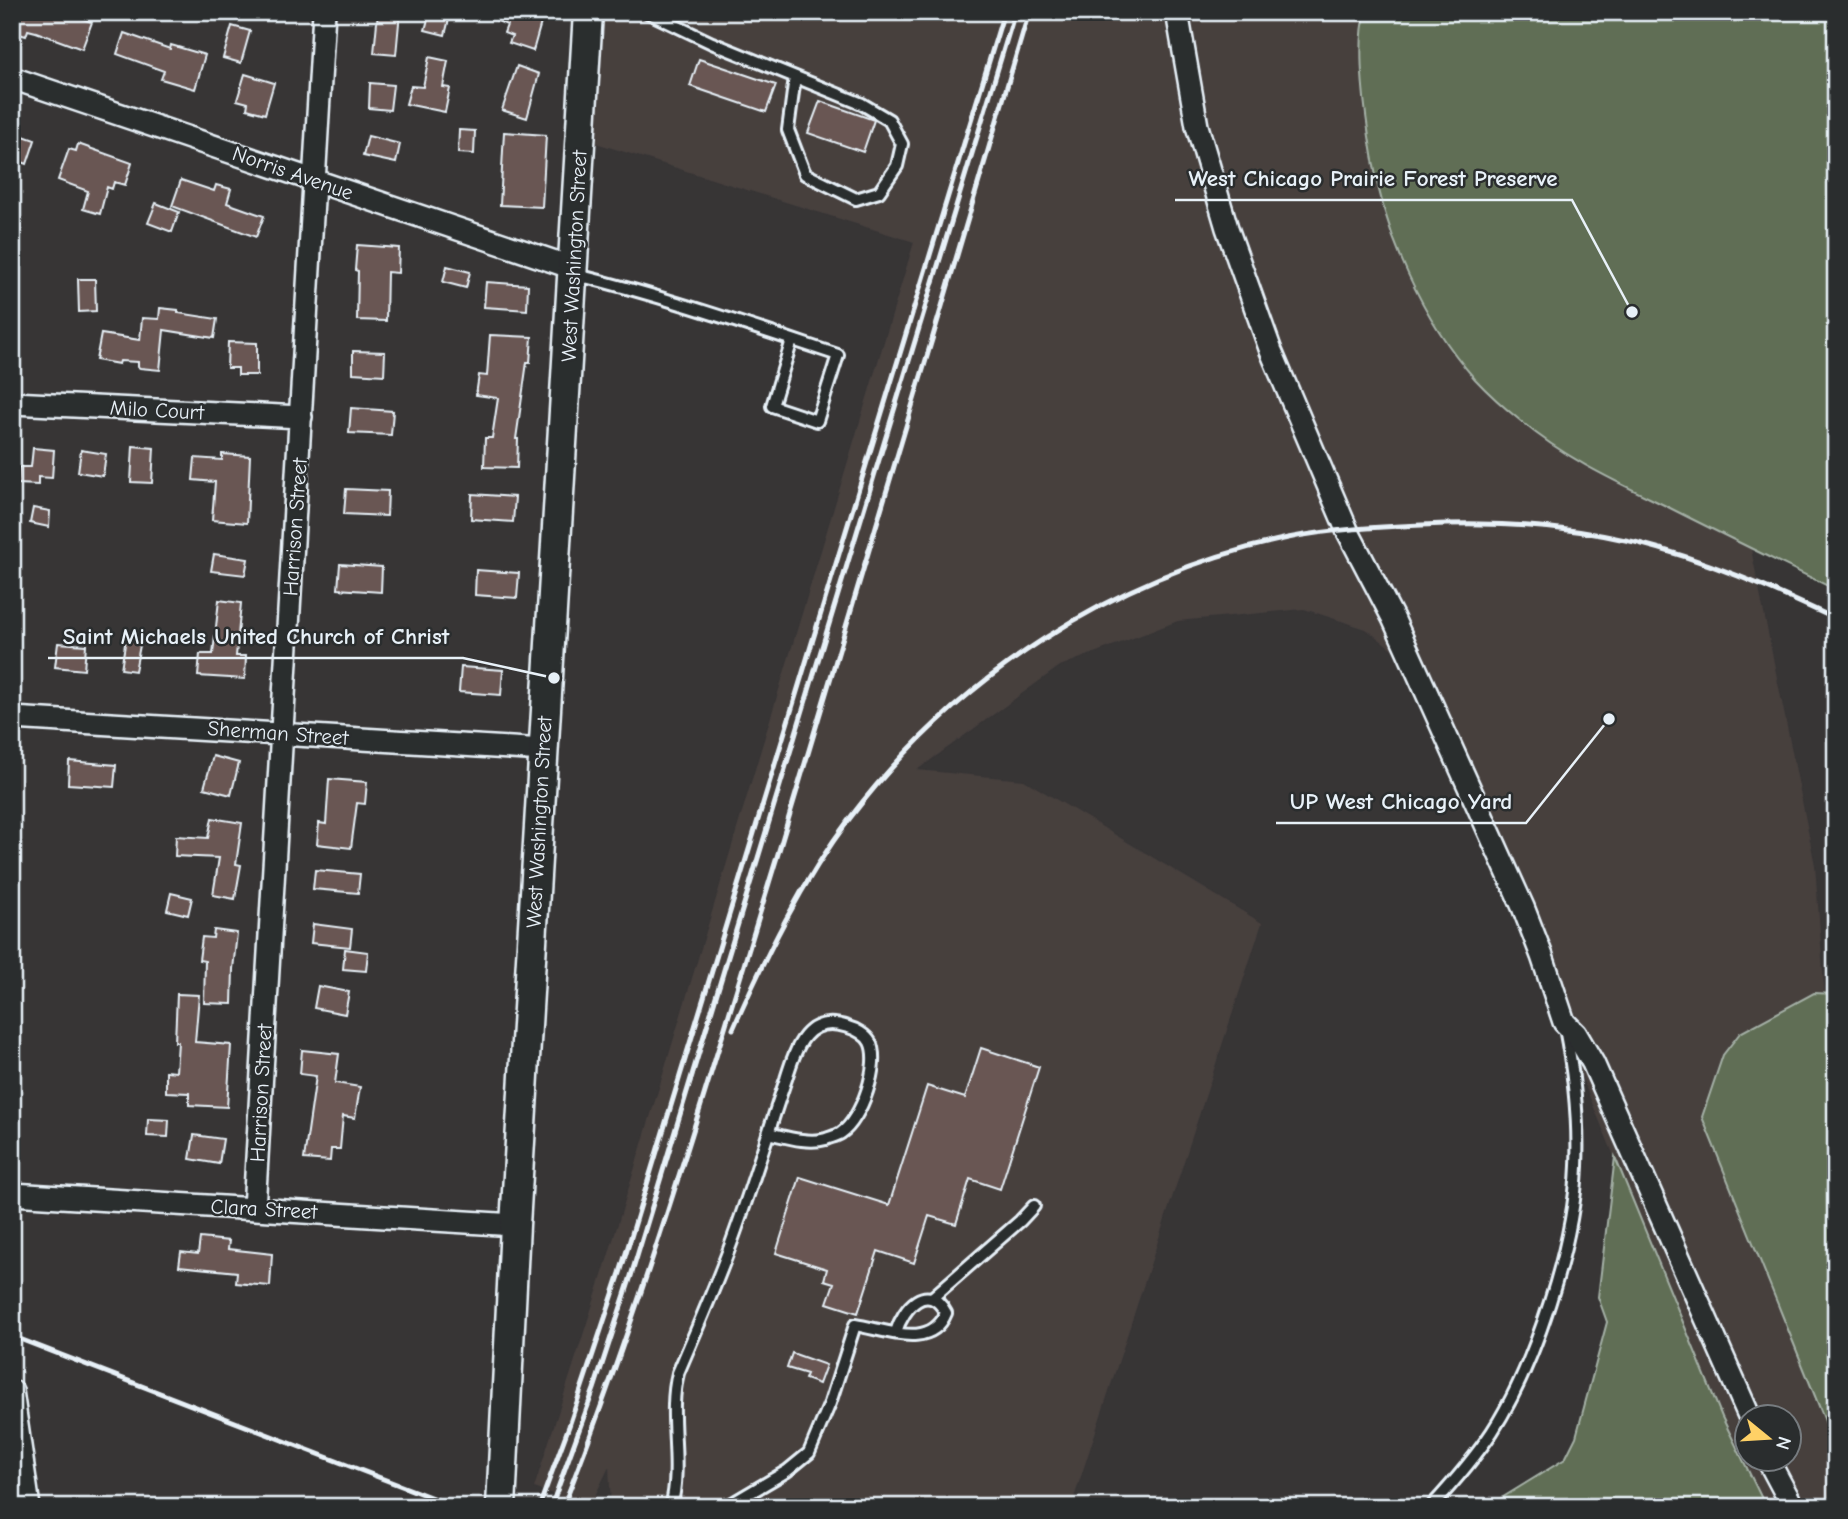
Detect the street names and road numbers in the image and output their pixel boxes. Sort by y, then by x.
street label: Norris Avenue [229,141,357,205]
street label: West Washington Street [556,149,592,362]
street label: Milo Court [109,396,206,424]
street label: Harrison Street [278,456,312,597]
street label: West Washington Street [521,715,557,928]
street label: Sherman Street [207,716,350,750]
street label: Harrison Street [245,1022,277,1163]
street label: Clara Street [210,1194,319,1224]

